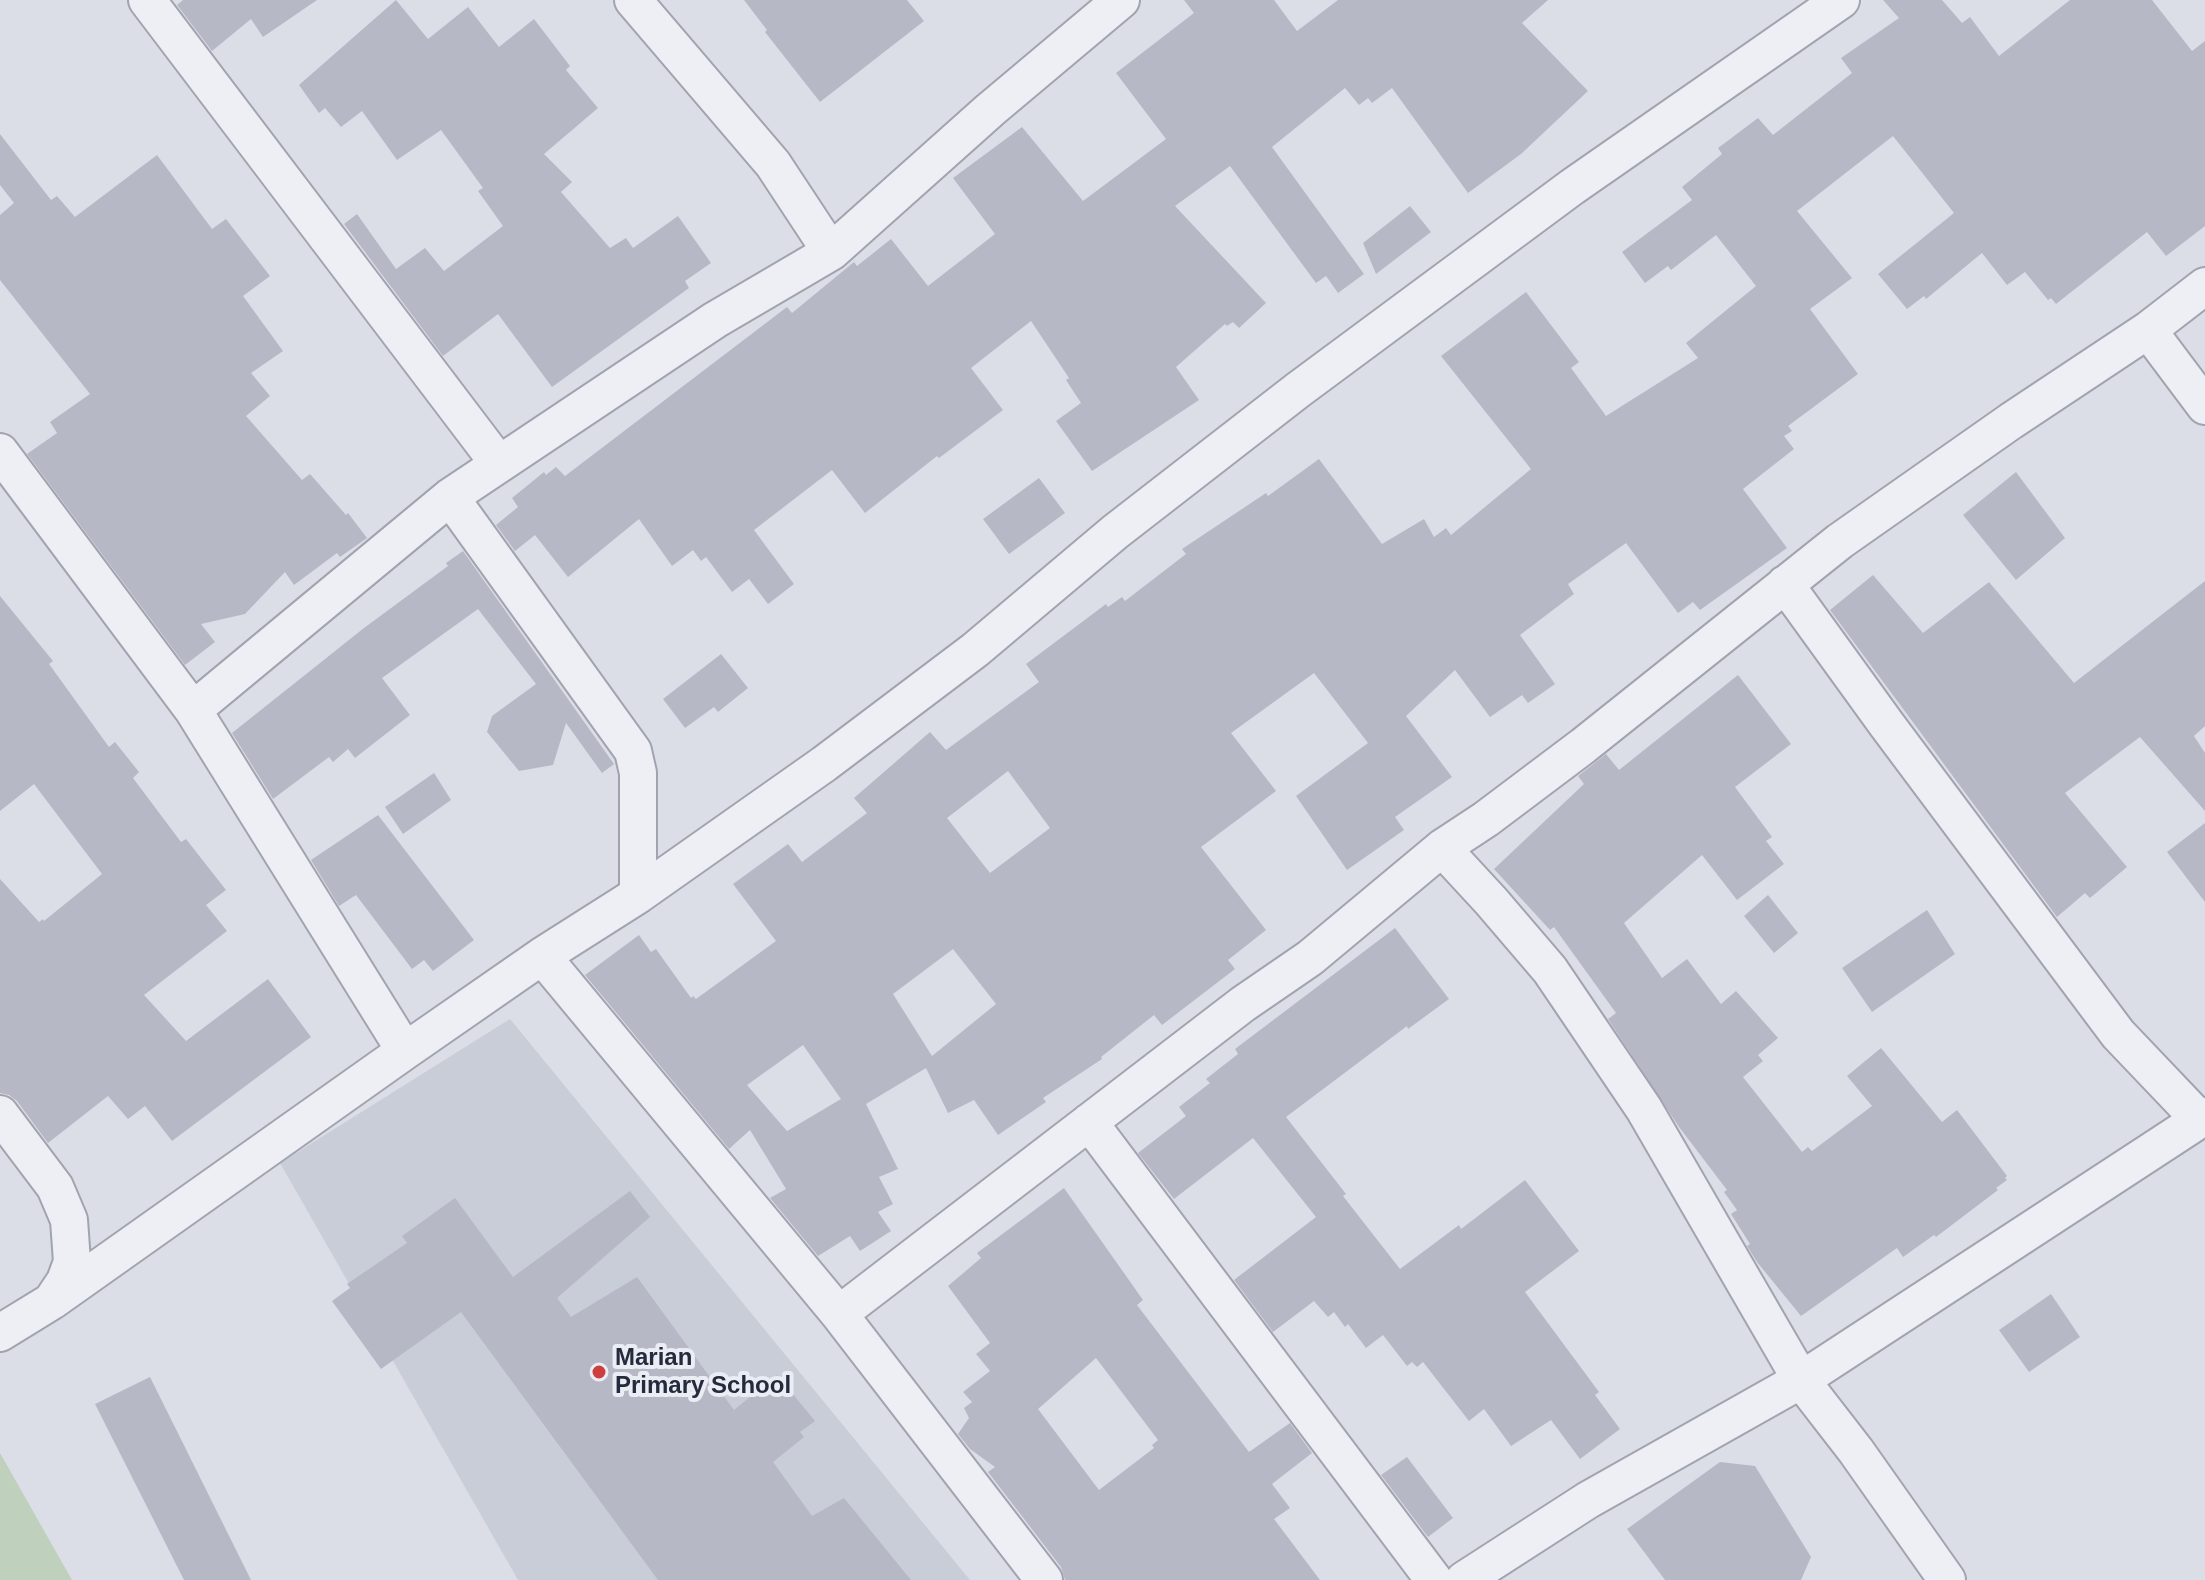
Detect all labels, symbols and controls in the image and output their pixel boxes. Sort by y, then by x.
place label: Marian Primary School [615,1344,791,1400]
marker: Marian Primary School [590,1363,608,1381]

